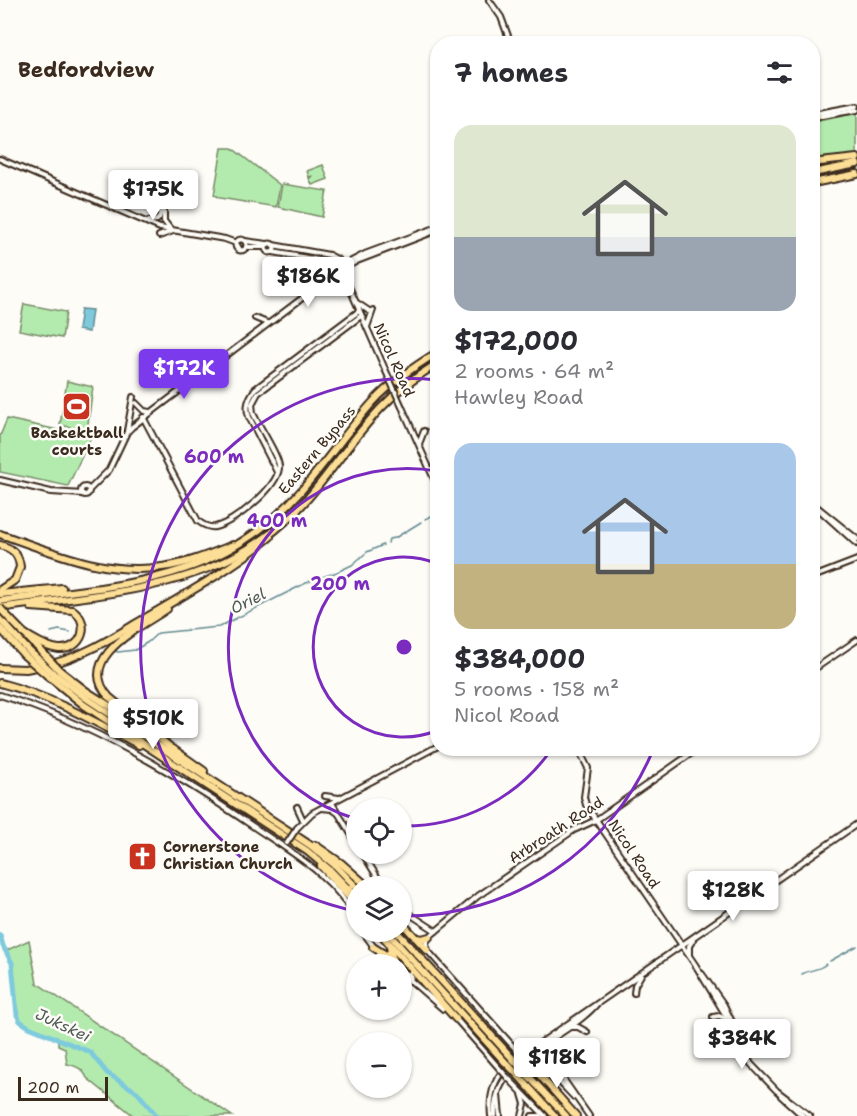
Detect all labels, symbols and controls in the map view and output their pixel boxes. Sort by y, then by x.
text: 7 homes [454,55,568,90]
district label: Bedfordview [18,56,154,84]
icon: filters [763,56,796,89]
icon: home [571,164,679,272]
pin: $175K [111,170,195,221]
text: $175K [122,176,184,202]
pin: $186K [266,257,350,308]
text: $186K [276,263,340,289]
street label: Nicol Road [369,320,419,401]
text: $172,000 [454,323,578,358]
pin: $172K [142,349,226,400]
text: $172K [153,355,215,381]
text: 2 rooms · 64 m² [454,358,614,384]
text: Hawley Road [454,384,583,410]
sports icon: Baskektball courts [61,390,93,422]
street label: Eastern Bypass [274,401,360,499]
place label: Baskektball courts [31,423,123,460]
text: 600 m [184,445,245,469]
icon: home [571,482,679,590]
text: 400 m [247,509,308,533]
text: 200 m [310,572,371,596]
water label: Oriel [227,583,269,619]
centre of rings [394,637,414,657]
text: $384,000 [454,641,585,676]
text: 5 rooms · 158 m² [454,676,619,702]
pin: $510K [111,699,195,750]
text: Nicol Road [454,702,559,728]
text: $510K [122,705,184,731]
street label: Arbroath Road [505,792,608,868]
map controls [346,798,412,1098]
button: locate [346,798,412,864]
street label: Nicol Road [604,816,665,893]
place label: Cornerstone Christian Church [163,837,293,874]
church icon: Cornerstone Christian Church [126,840,158,872]
pin: $128K [691,871,775,922]
button: layers [346,876,412,942]
text: $128K [702,877,765,903]
button: + [346,954,412,1020]
water label: Jukskei [32,1003,94,1047]
pin: $384K [700,1019,784,1070]
text: $384K [708,1025,776,1051]
button: − [346,1032,412,1098]
pin: $118K [515,1038,599,1089]
text: $118K [528,1044,586,1070]
scale bar [18,1074,108,1102]
text: 200 m [27,1077,79,1098]

